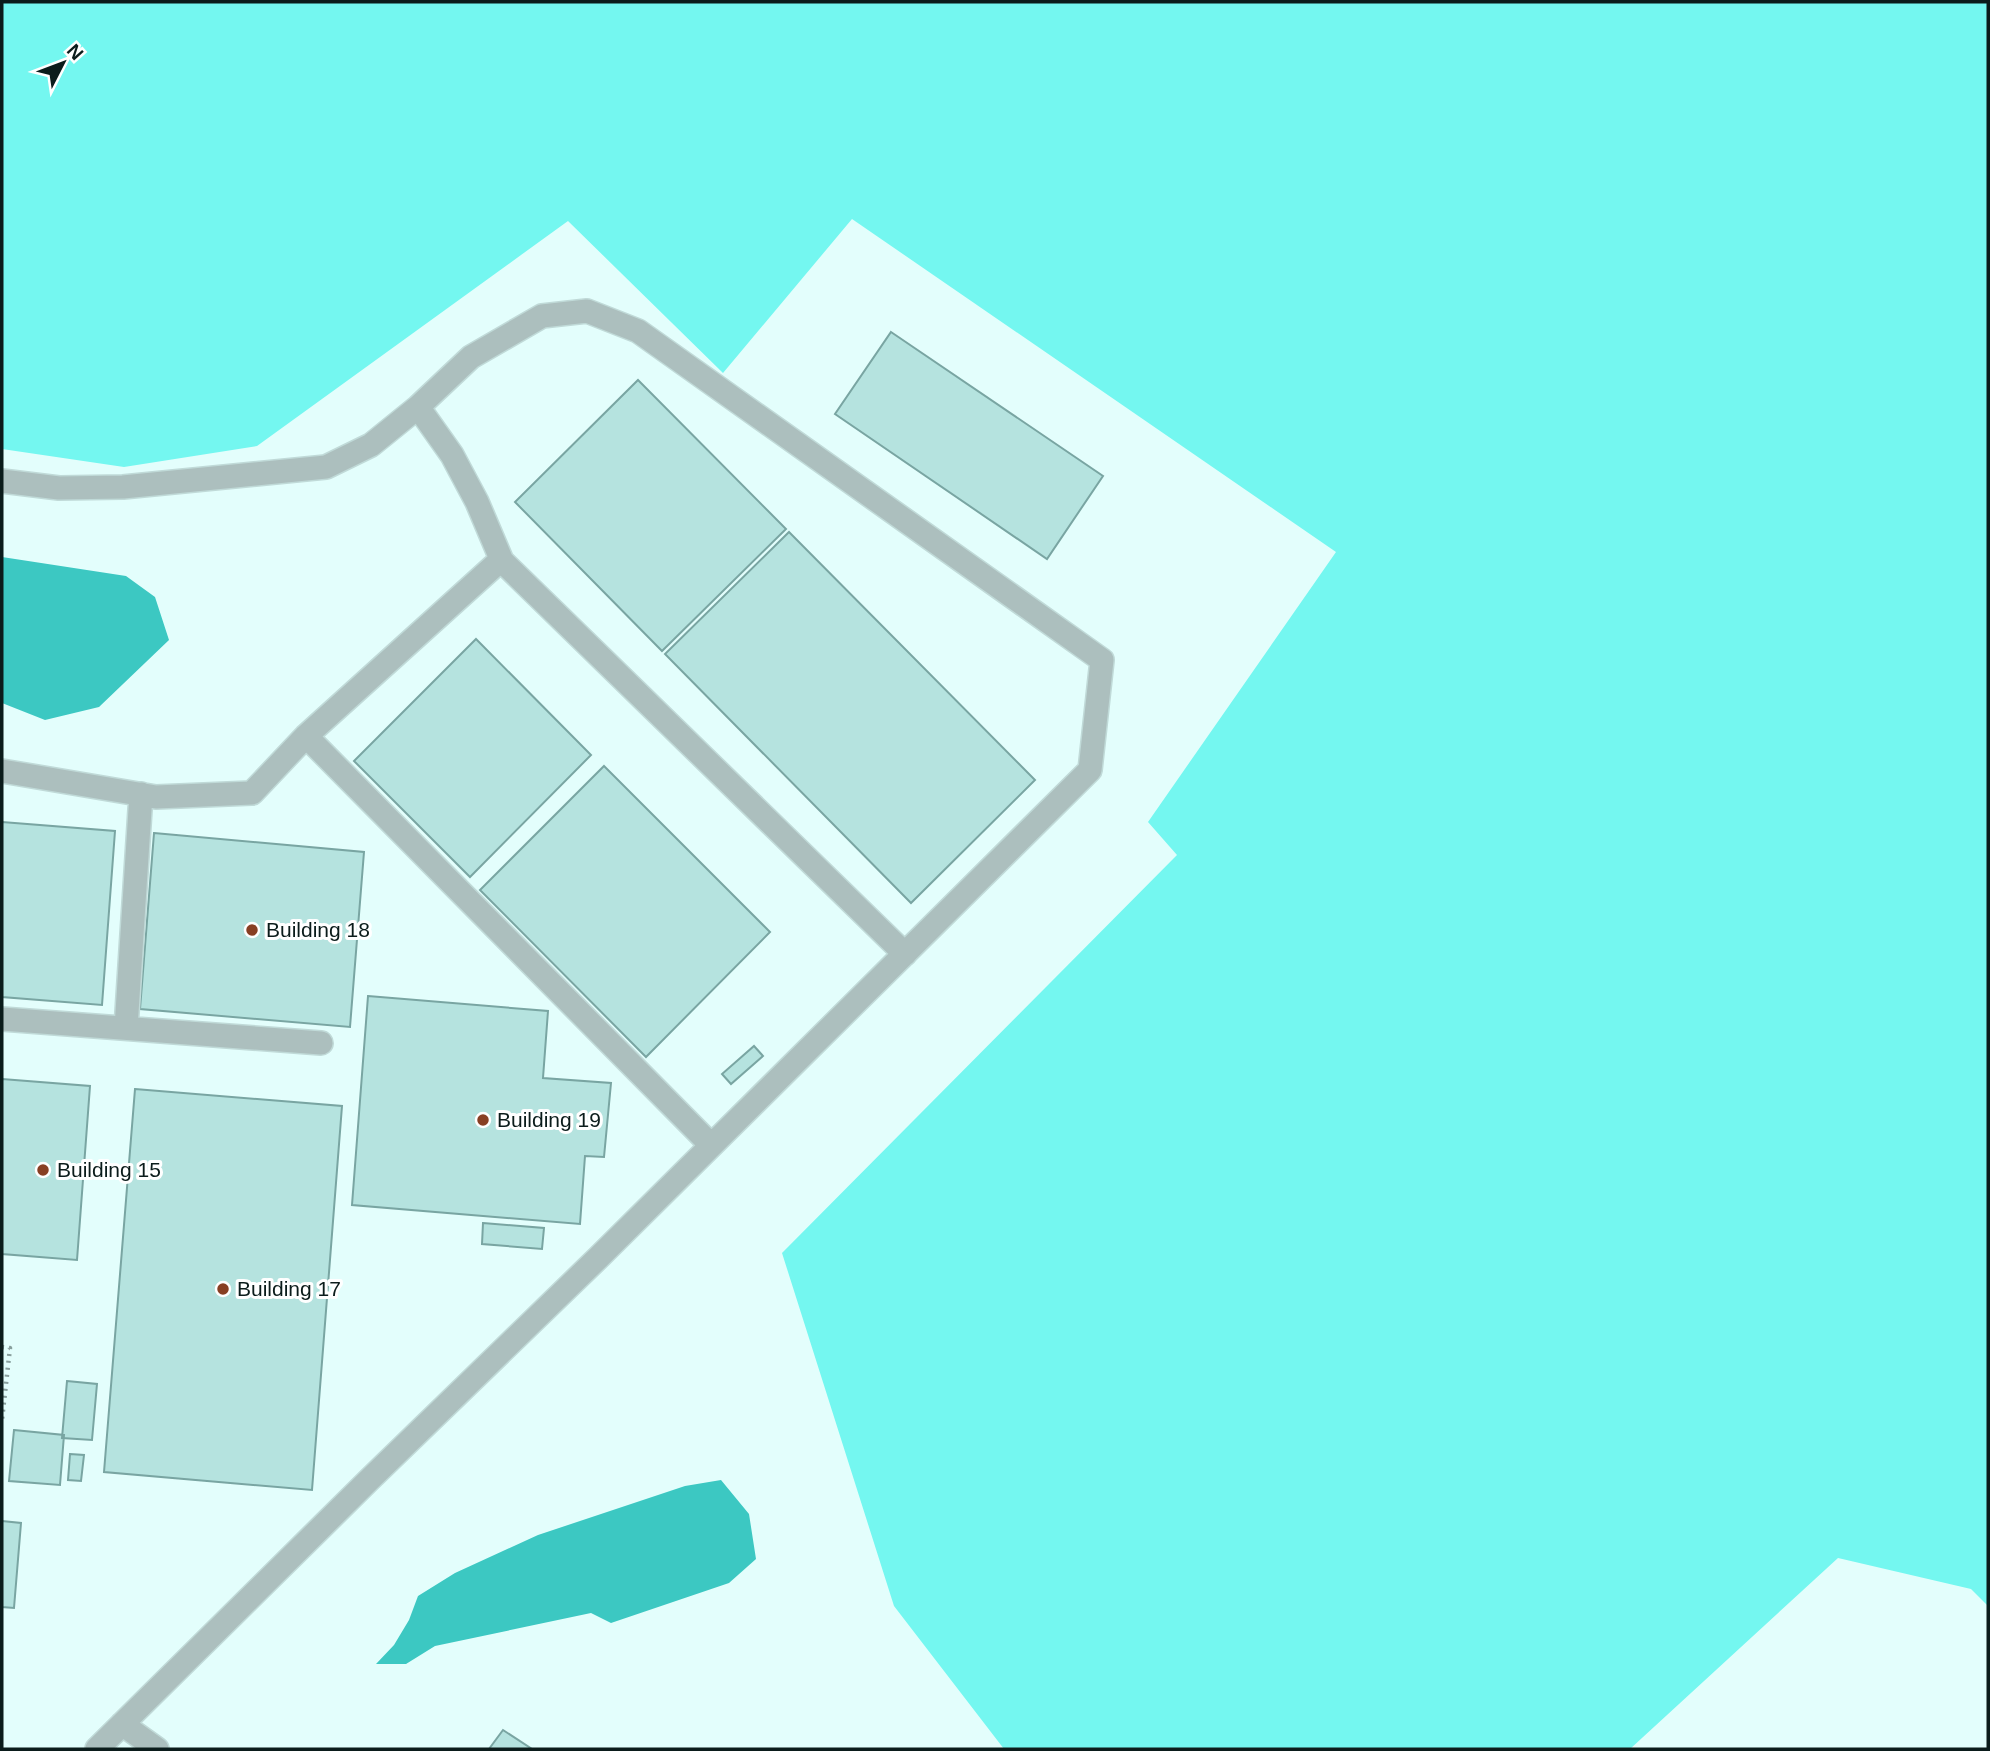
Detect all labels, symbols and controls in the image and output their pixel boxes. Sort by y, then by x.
north arrow [28,28,98,98]
text: N [63,40,88,64]
place label: Building 18 [266,918,370,941]
marker: Building 18 [244,922,260,938]
place label: Building 19 [497,1108,601,1131]
marker: Building 19 [475,1112,491,1128]
place label: Building 15 [57,1158,161,1181]
marker: Building 15 [35,1162,51,1178]
place label: Building 17 [237,1277,341,1300]
marker: Building 17 [215,1281,231,1297]

